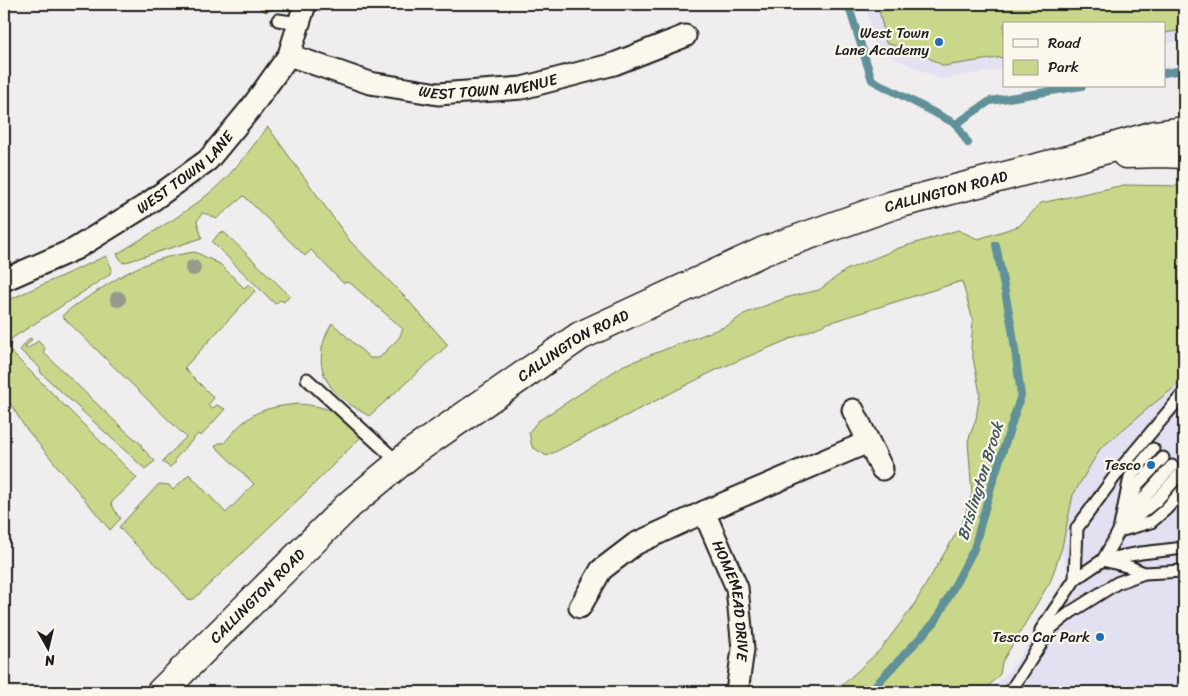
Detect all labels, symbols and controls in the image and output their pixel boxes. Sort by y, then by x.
place label: West Town Lane Academy [835,20,929,63]
legend [1003,22,1166,88]
text: Road [1048,30,1081,56]
marker: West Town Lane Academy [933,36,945,48]
text: Park [1048,54,1079,80]
street label: WEST TOWN AVENUE [417,66,562,107]
street label: WEST TOWN LANE [131,124,241,221]
street label: CALLINGTON ROAD [881,163,1011,220]
street label: CALLINGTON ROAD [512,302,633,389]
water label: Brislington Brook [948,417,1012,544]
place label: Tesco [1104,452,1141,478]
marker: Tesco [1145,459,1157,471]
street label: HOMEMEAD DRIVE [705,536,756,664]
street label: CALLINGTON ROAD [203,542,311,650]
north arrow [22,624,72,674]
place label: Tesco Car Park [992,624,1090,650]
marker: Tesco Car Park [1094,631,1106,643]
text: N [43,647,57,673]

